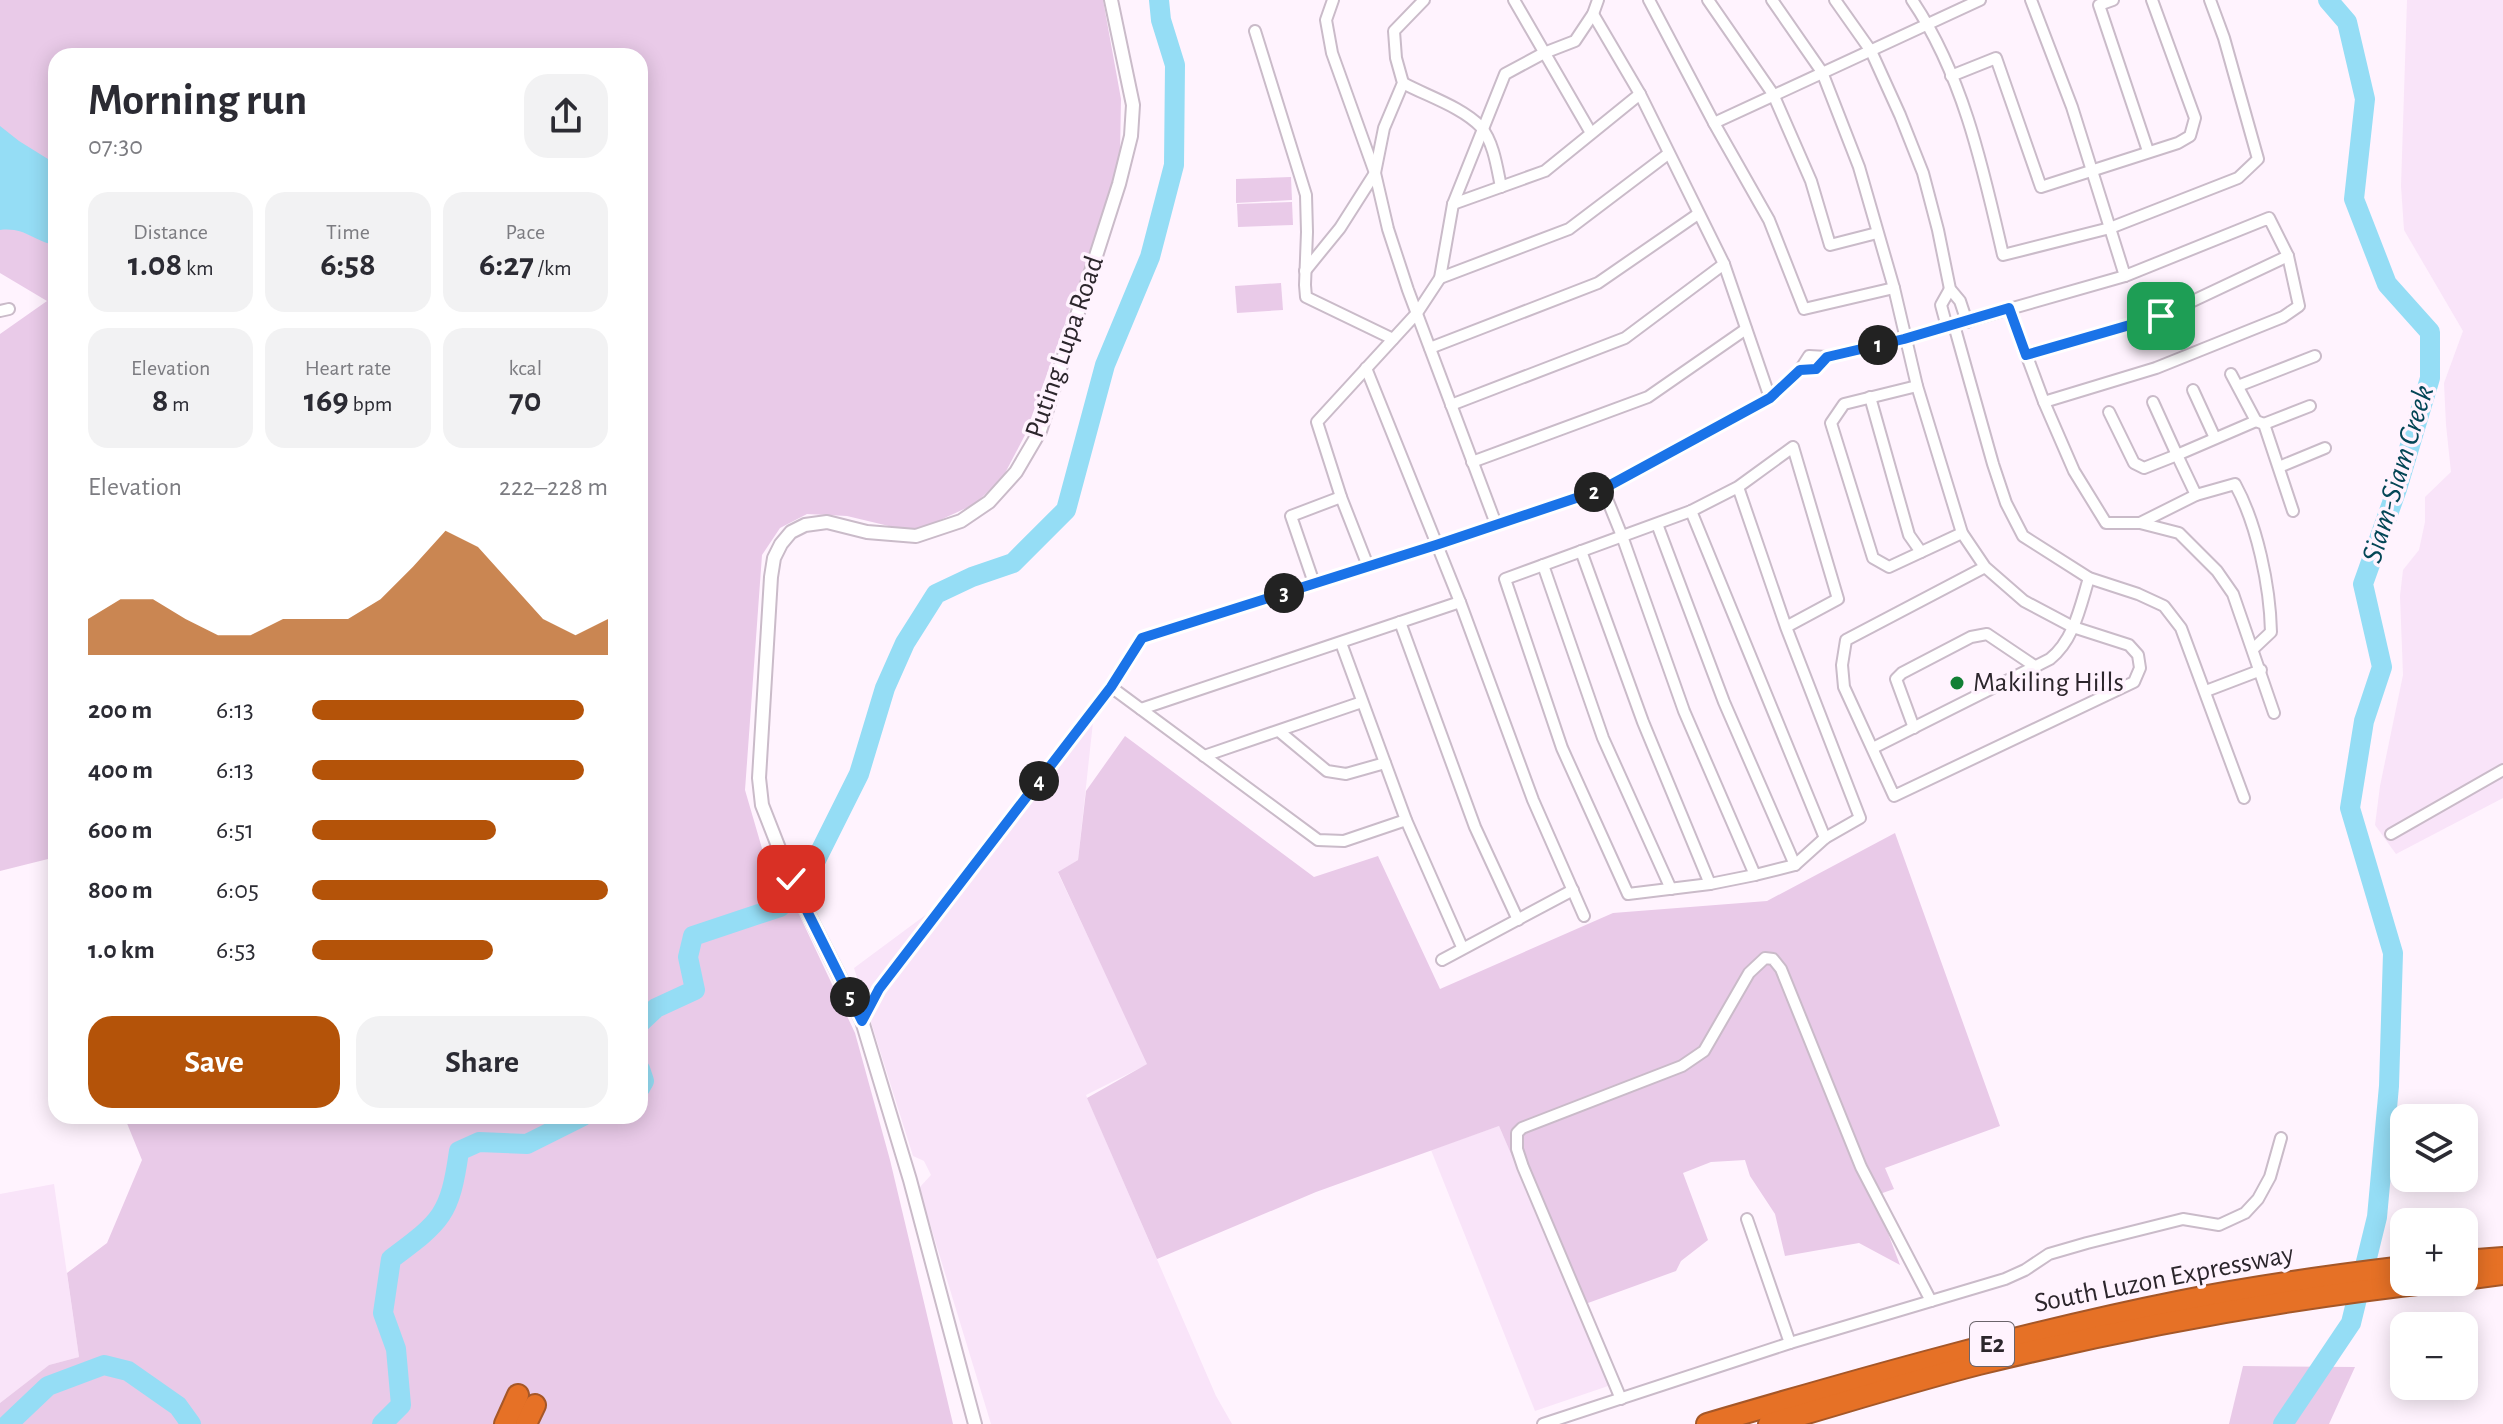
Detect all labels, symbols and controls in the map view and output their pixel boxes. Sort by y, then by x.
button: share [524,74,608,158]
text: Morning run [88,79,307,123]
text: 07:30 [88,133,143,159]
text: Distance [133,221,208,243]
text: Time [326,221,370,243]
text: Pace [506,221,545,243]
text: 1.08 [128,248,182,282]
text: 6:58 [320,248,376,282]
text: 6:27 [479,248,534,282]
street label: Puting Lupa Road [1021,252,1109,442]
text: km [182,257,214,279]
text: /km [534,257,572,279]
pin [2127,282,2195,350]
icon: arrive [2139,294,2183,338]
pin: 1 [1858,325,1898,365]
text: 1 [1874,334,1882,356]
text: Elevation [131,357,210,379]
text: Heart rate [305,357,391,379]
text: kcal [509,357,542,379]
water label: Siam-Siam Creek [2357,382,2439,566]
text: 8 [152,384,168,418]
text: 169 [304,384,349,418]
text: 70 [509,384,542,418]
text: m [168,393,190,415]
text: bpm [349,393,392,415]
pin: 2 [1574,472,1614,512]
text: Elevation [88,474,182,500]
text: 222–228 m [499,474,608,500]
text: 2 [1589,481,1599,503]
pin: 3 [1264,573,1304,613]
text: 3 [1279,582,1289,604]
place label: Makiling Hills [1973,669,2124,697]
marker: Makiling Hills [1948,674,1966,692]
text: 200 m [88,697,152,723]
text: 6:13 [216,697,254,723]
text: 400 m [88,757,153,783]
text: 6:13 [216,757,254,783]
pin: 4 [1019,761,1059,801]
text: 4 [1033,770,1045,792]
text: 600 m [88,817,153,843]
text: 6:51 [216,817,254,843]
pin [757,845,825,913]
icon: check [769,857,813,901]
text: 800 m [88,877,153,903]
text: 6:05 [216,877,259,903]
text: 1.0 km [88,937,155,963]
text: 6:53 [216,937,256,963]
pin: 5 [830,977,870,1017]
text: 5 [845,986,855,1008]
button: Save [88,1016,340,1108]
button: Share [356,1016,608,1108]
map controls [2390,1104,2478,1400]
button: layers [2390,1104,2478,1192]
button: + [2390,1208,2478,1296]
street label: South Luzon Expressway [2032,1240,2296,1318]
button: − [2390,1312,2478,1400]
road number: E2 [1970,1322,2014,1366]

